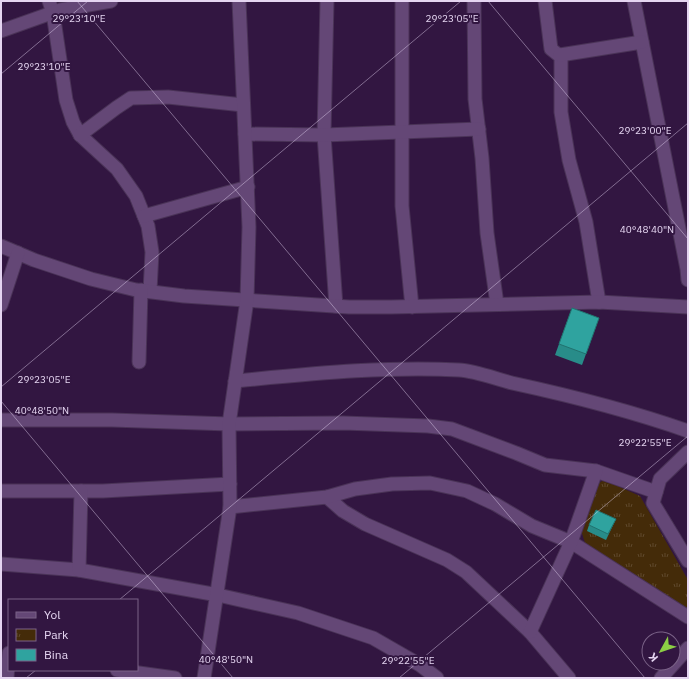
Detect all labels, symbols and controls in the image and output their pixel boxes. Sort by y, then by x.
text: 29°23'10"E [52,12,106,25]
text: 29°23'05"E [425,12,479,25]
text: 29°23'10"E [17,60,71,73]
text: 29°23'00"E [618,124,672,137]
text: 40°48'40"N [620,223,674,236]
text: 29°23'05"E [17,373,71,386]
text: 40°48'50"N [15,404,69,417]
text: 29°22'55"E [618,436,672,449]
legend [8,599,138,671]
text: Yol [44,607,61,622]
text: Park [44,627,69,642]
north arrow [641,631,681,671]
text: Bina [44,647,69,662]
text: K [645,650,661,665]
text: 40°48'50"N [199,653,253,666]
text: 29°22'55"E [381,654,435,667]

